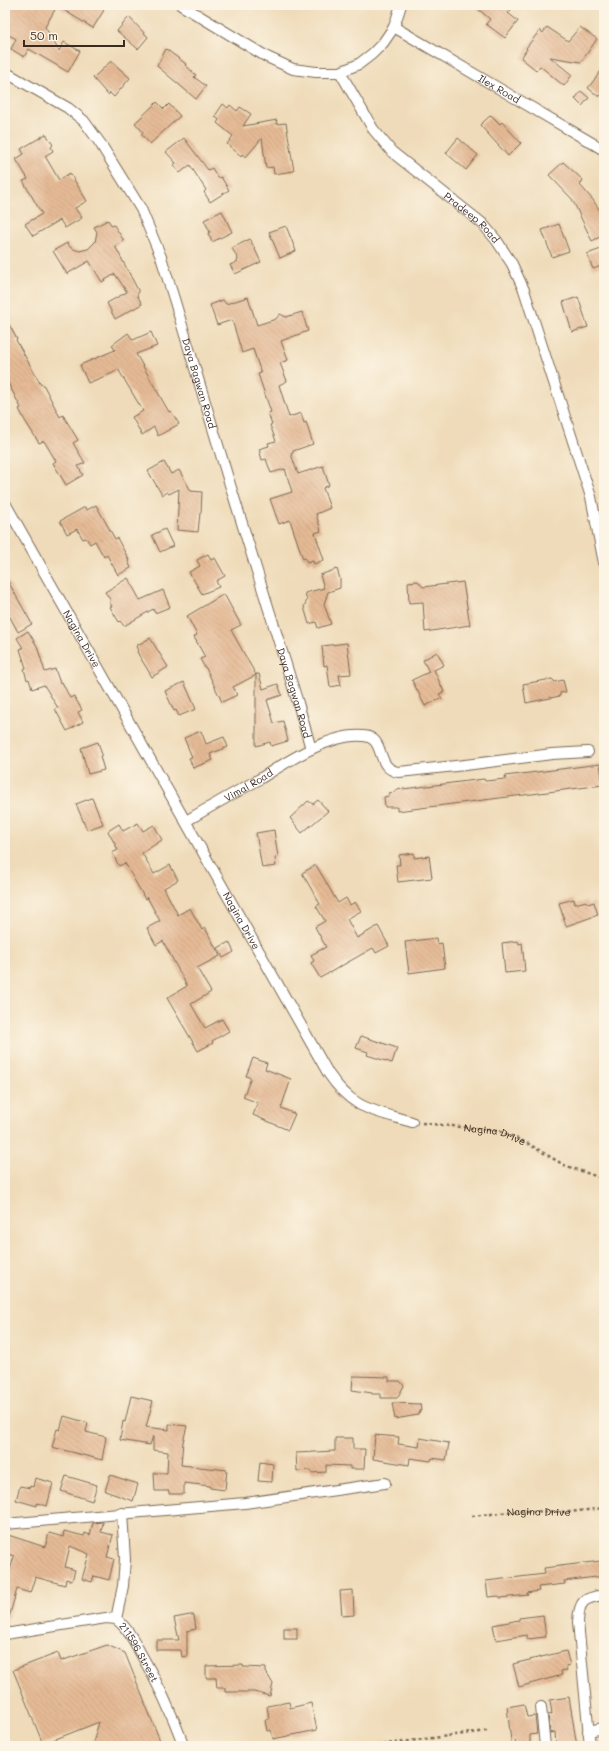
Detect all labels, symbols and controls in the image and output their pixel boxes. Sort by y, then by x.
scale bar [24,22,124,48]
text: 50 m [30,27,58,43]
street label: Ilex Road [476,71,523,106]
street label: Pradeep Road [441,189,503,246]
street label: Daya Bagwan Road [179,336,220,430]
street label: Nagina Drive [60,607,104,670]
street label: Daya Bagwan Road [274,646,315,740]
street label: Vimal Road [221,765,276,805]
street label: Nagina Drive [220,889,264,952]
street label: Nagina Drive [463,1120,528,1149]
street label: Nagina Drive [506,1504,571,1519]
street label: 211596 Street [116,1619,162,1684]

